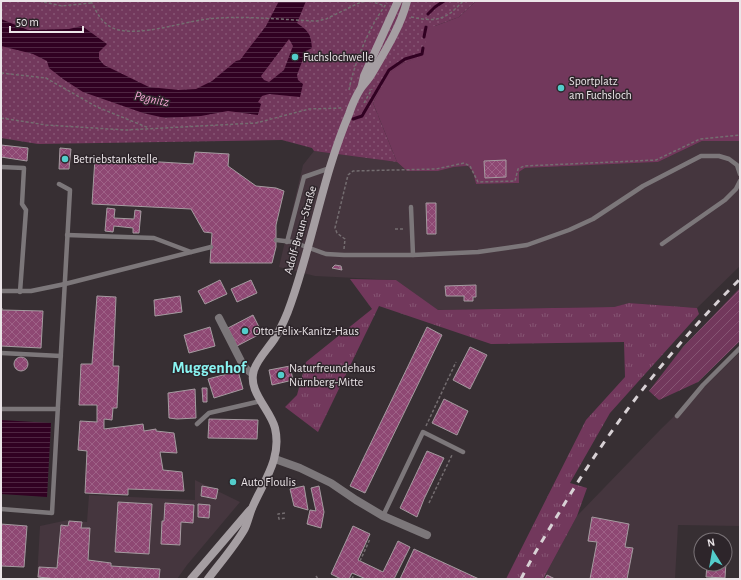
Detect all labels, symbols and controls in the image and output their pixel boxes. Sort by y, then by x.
scale bar [10,8,83,34]
text: 50 m [16,16,39,28]
place label: Fuchslochwelle [303,51,373,63]
marker: Fuchslochwelle [290,52,300,62]
place label: Sportplatz am Fuchsloch [569,75,632,101]
marker: Sportplatz am Fuchsloch [556,83,566,93]
water label: Pegnitz [133,89,170,109]
place label: Betriebstankstelle [73,153,158,165]
marker: Betriebstankstelle [60,154,70,164]
street label: Adolf-Braun-Straße [282,184,318,276]
place label: Otto-Felix-Kanitz-Haus [253,325,359,337]
marker: Otto-Felix-Kanitz-Haus [240,326,250,336]
district label: Muggenhof [172,360,248,376]
place label: Naturfreundehaus Nürnberg-Mitte [289,362,376,388]
marker: Naturfreundehaus Nürnberg-Mitte [276,370,286,380]
place label: Auto Floulis [241,476,296,488]
marker: Auto Floulis [228,477,238,487]
north arrow [693,532,733,572]
text: N [706,537,716,549]

